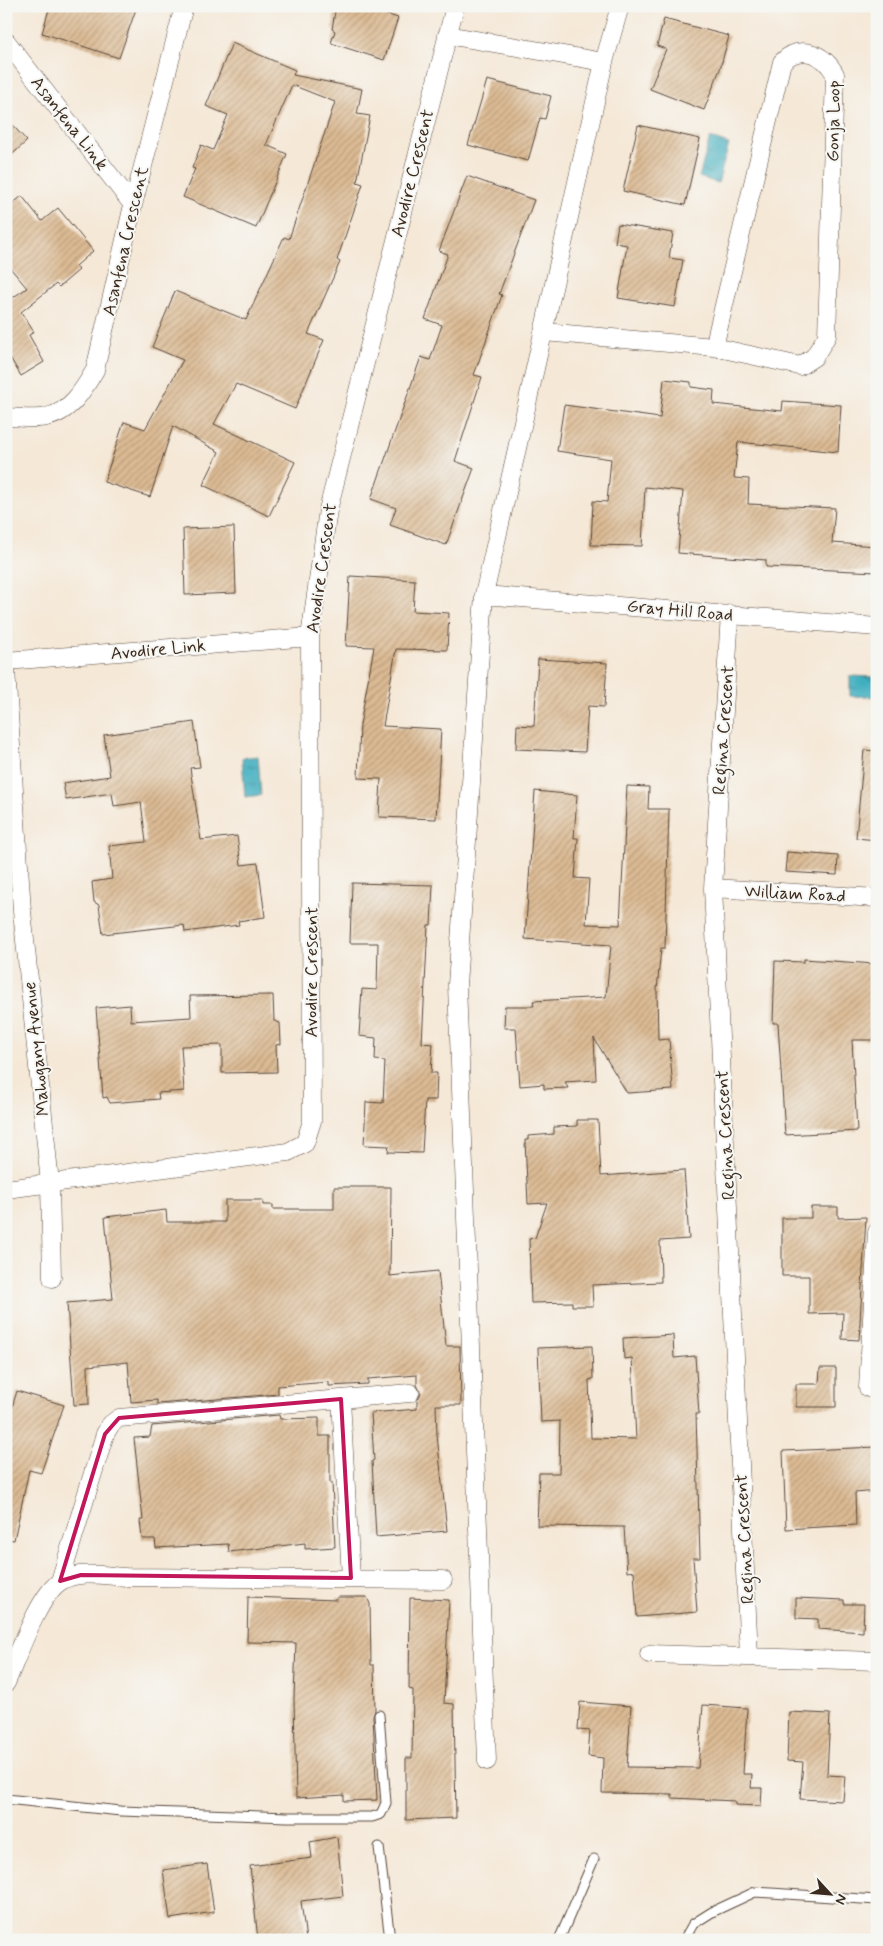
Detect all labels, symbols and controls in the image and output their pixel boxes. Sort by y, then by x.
street label: Asanfena Link [25,71,114,176]
street label: Gonja Loop [821,80,847,162]
street label: Avodire Crescent [385,107,440,240]
street label: Asanfena Crescent [97,164,155,318]
street label: Avodire Crescent [301,502,343,635]
street label: Gray Hill Road [626,594,734,628]
street label: Avodire Link [109,634,207,666]
street label: Regina Crescent [707,664,743,796]
street label: William Road [744,879,846,909]
street label: Avodire Crescent [300,906,324,1038]
street label: Mahogany Avenue [18,981,56,1117]
street label: Regina Crescent [711,1069,743,1201]
street label: Regina Crescent [730,1473,762,1605]
north arrow [806,1868,856,1918]
text: N [831,1891,851,1907]

